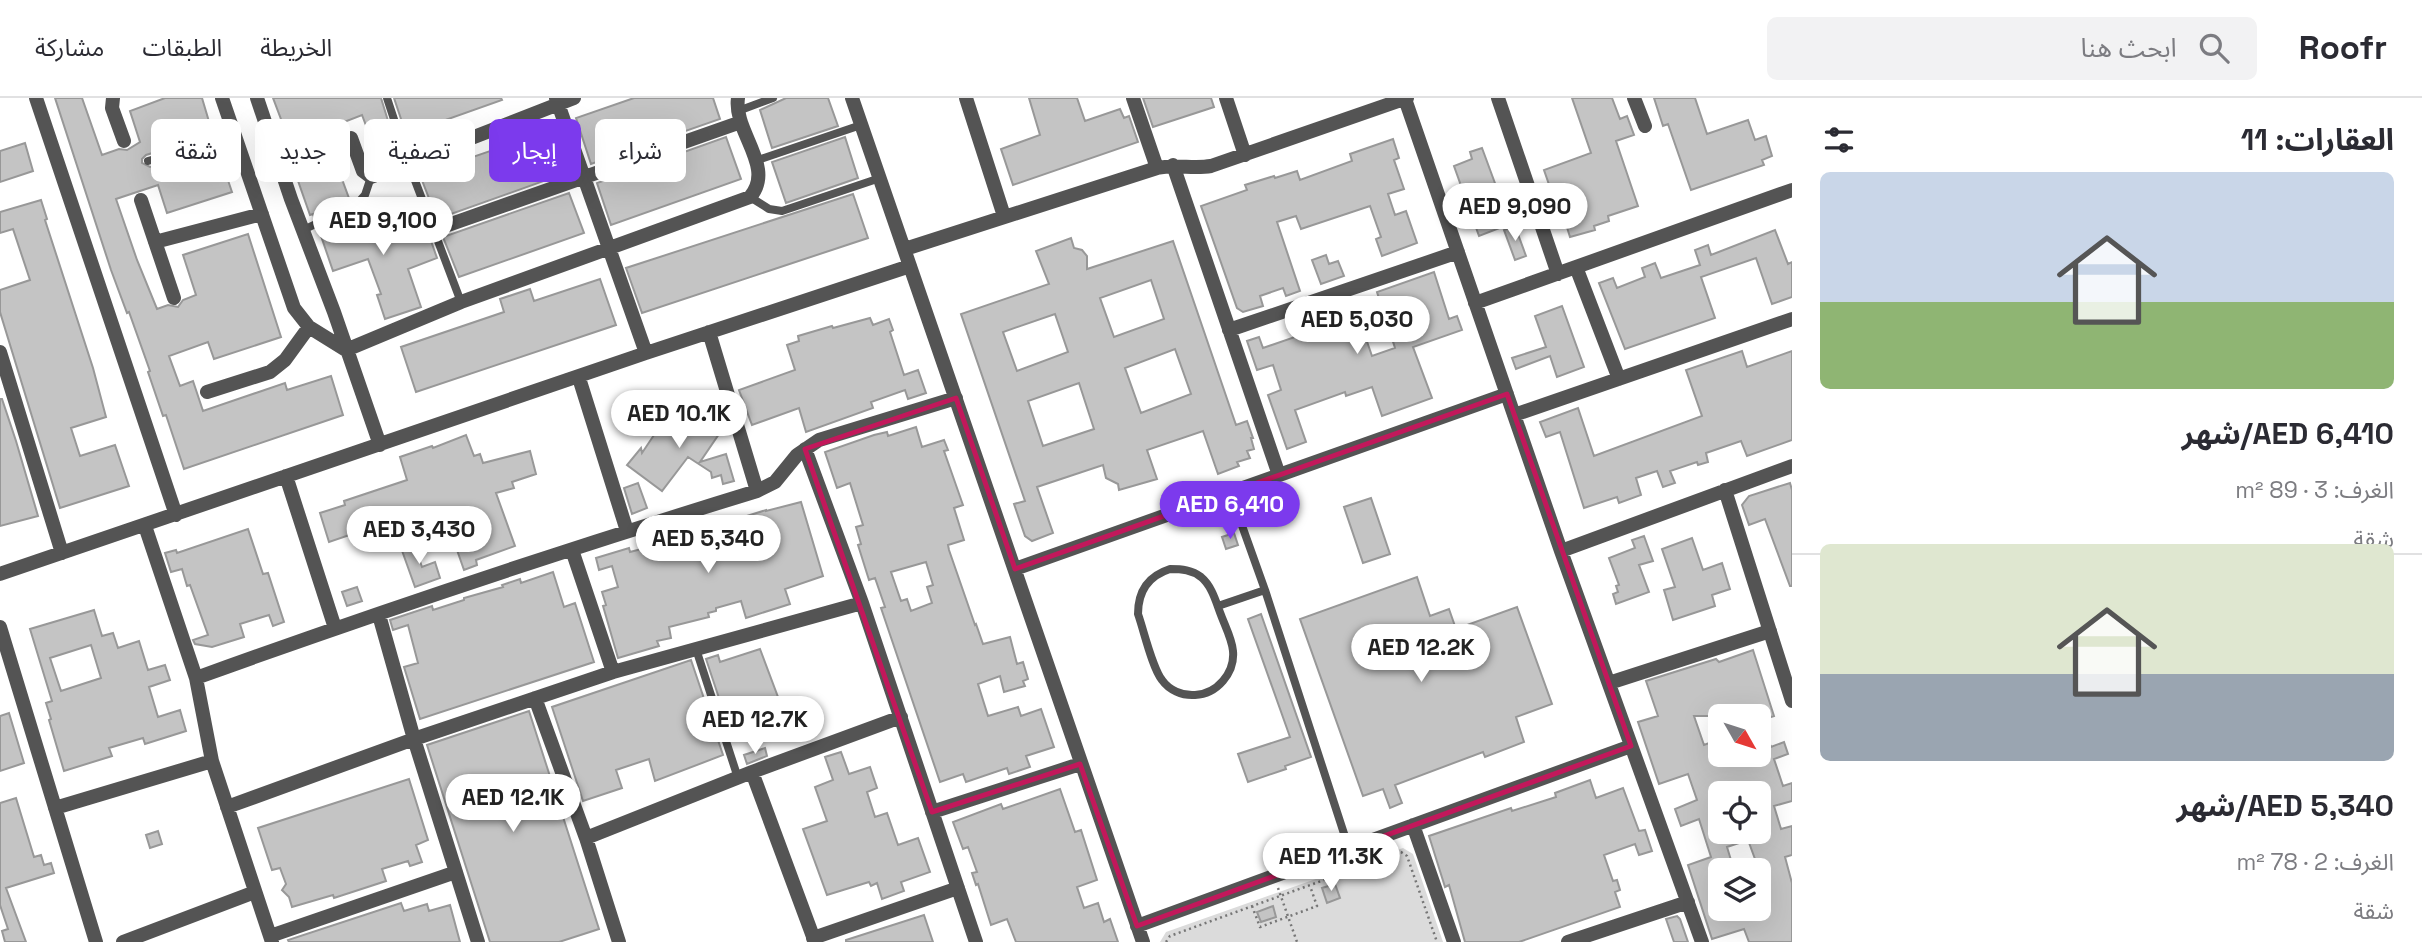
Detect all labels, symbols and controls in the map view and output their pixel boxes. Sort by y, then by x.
search box [1767,17,2257,80]
text: Roofr [2299,27,2387,69]
icon: search [2195,29,2233,67]
text: ابحث هنا [2081,31,2177,65]
text: مشاركة [35,32,104,63]
text: الطبقات [142,32,222,63]
text: الخريطة [260,32,332,63]
chip: شقة [151,119,241,182]
chip: جديد [255,119,350,182]
chip: تصفية [364,119,475,182]
chip: إيجار [489,119,581,182]
chip: شراء [595,119,686,182]
text: العقارات: 11 [2241,120,2394,159]
icon: filters [1820,121,1858,159]
pin: AED 9,090 [1435,184,1595,243]
text: AED 9,090 [1459,191,1571,221]
pin: AED 9,100 [303,198,463,257]
text: AED 9,100 [329,205,437,235]
icon: home [2044,217,2170,343]
pin: AED 5,030 [1277,296,1437,356]
text: AED 5,030 [1301,304,1413,334]
pin: AED 10.1K [599,390,759,450]
text: AED 10.1K [627,398,731,428]
text: AED 6,410/شهر [2182,414,2394,453]
text: الغرف: 3 · 89 m² [2235,475,2394,505]
pin: AED 6,410 [1150,482,1310,541]
text: AED 6,410 [1176,489,1284,519]
pin: AED 3,430 [339,506,499,566]
text: AED 3,430 [363,514,475,544]
pin: AED 5,340 [628,516,788,575]
text: AED 5,340 [652,523,764,553]
text: شقة [2353,524,2394,554]
icon: home [2044,589,2170,715]
pin: AED 12.2K [1341,624,1501,684]
text: AED 12.2K [1367,632,1475,662]
pin: AED 12.7K [675,696,835,756]
text: AED 12.7K [702,704,808,734]
north arrow [1708,704,1771,766]
map controls [1708,704,1771,921]
pin: AED 12.1K [433,774,593,834]
button: locate [1708,781,1771,844]
text: AED 12.1K [462,782,565,812]
text: AED 5,340/شهر [2176,786,2394,825]
pin: AED 11.3K [1251,834,1411,893]
text: AED 11.3K [1279,841,1383,871]
text: الغرف: 2 · 78 m² [2236,847,2394,877]
button: layers [1708,858,1771,921]
text: شقة [2353,896,2394,926]

